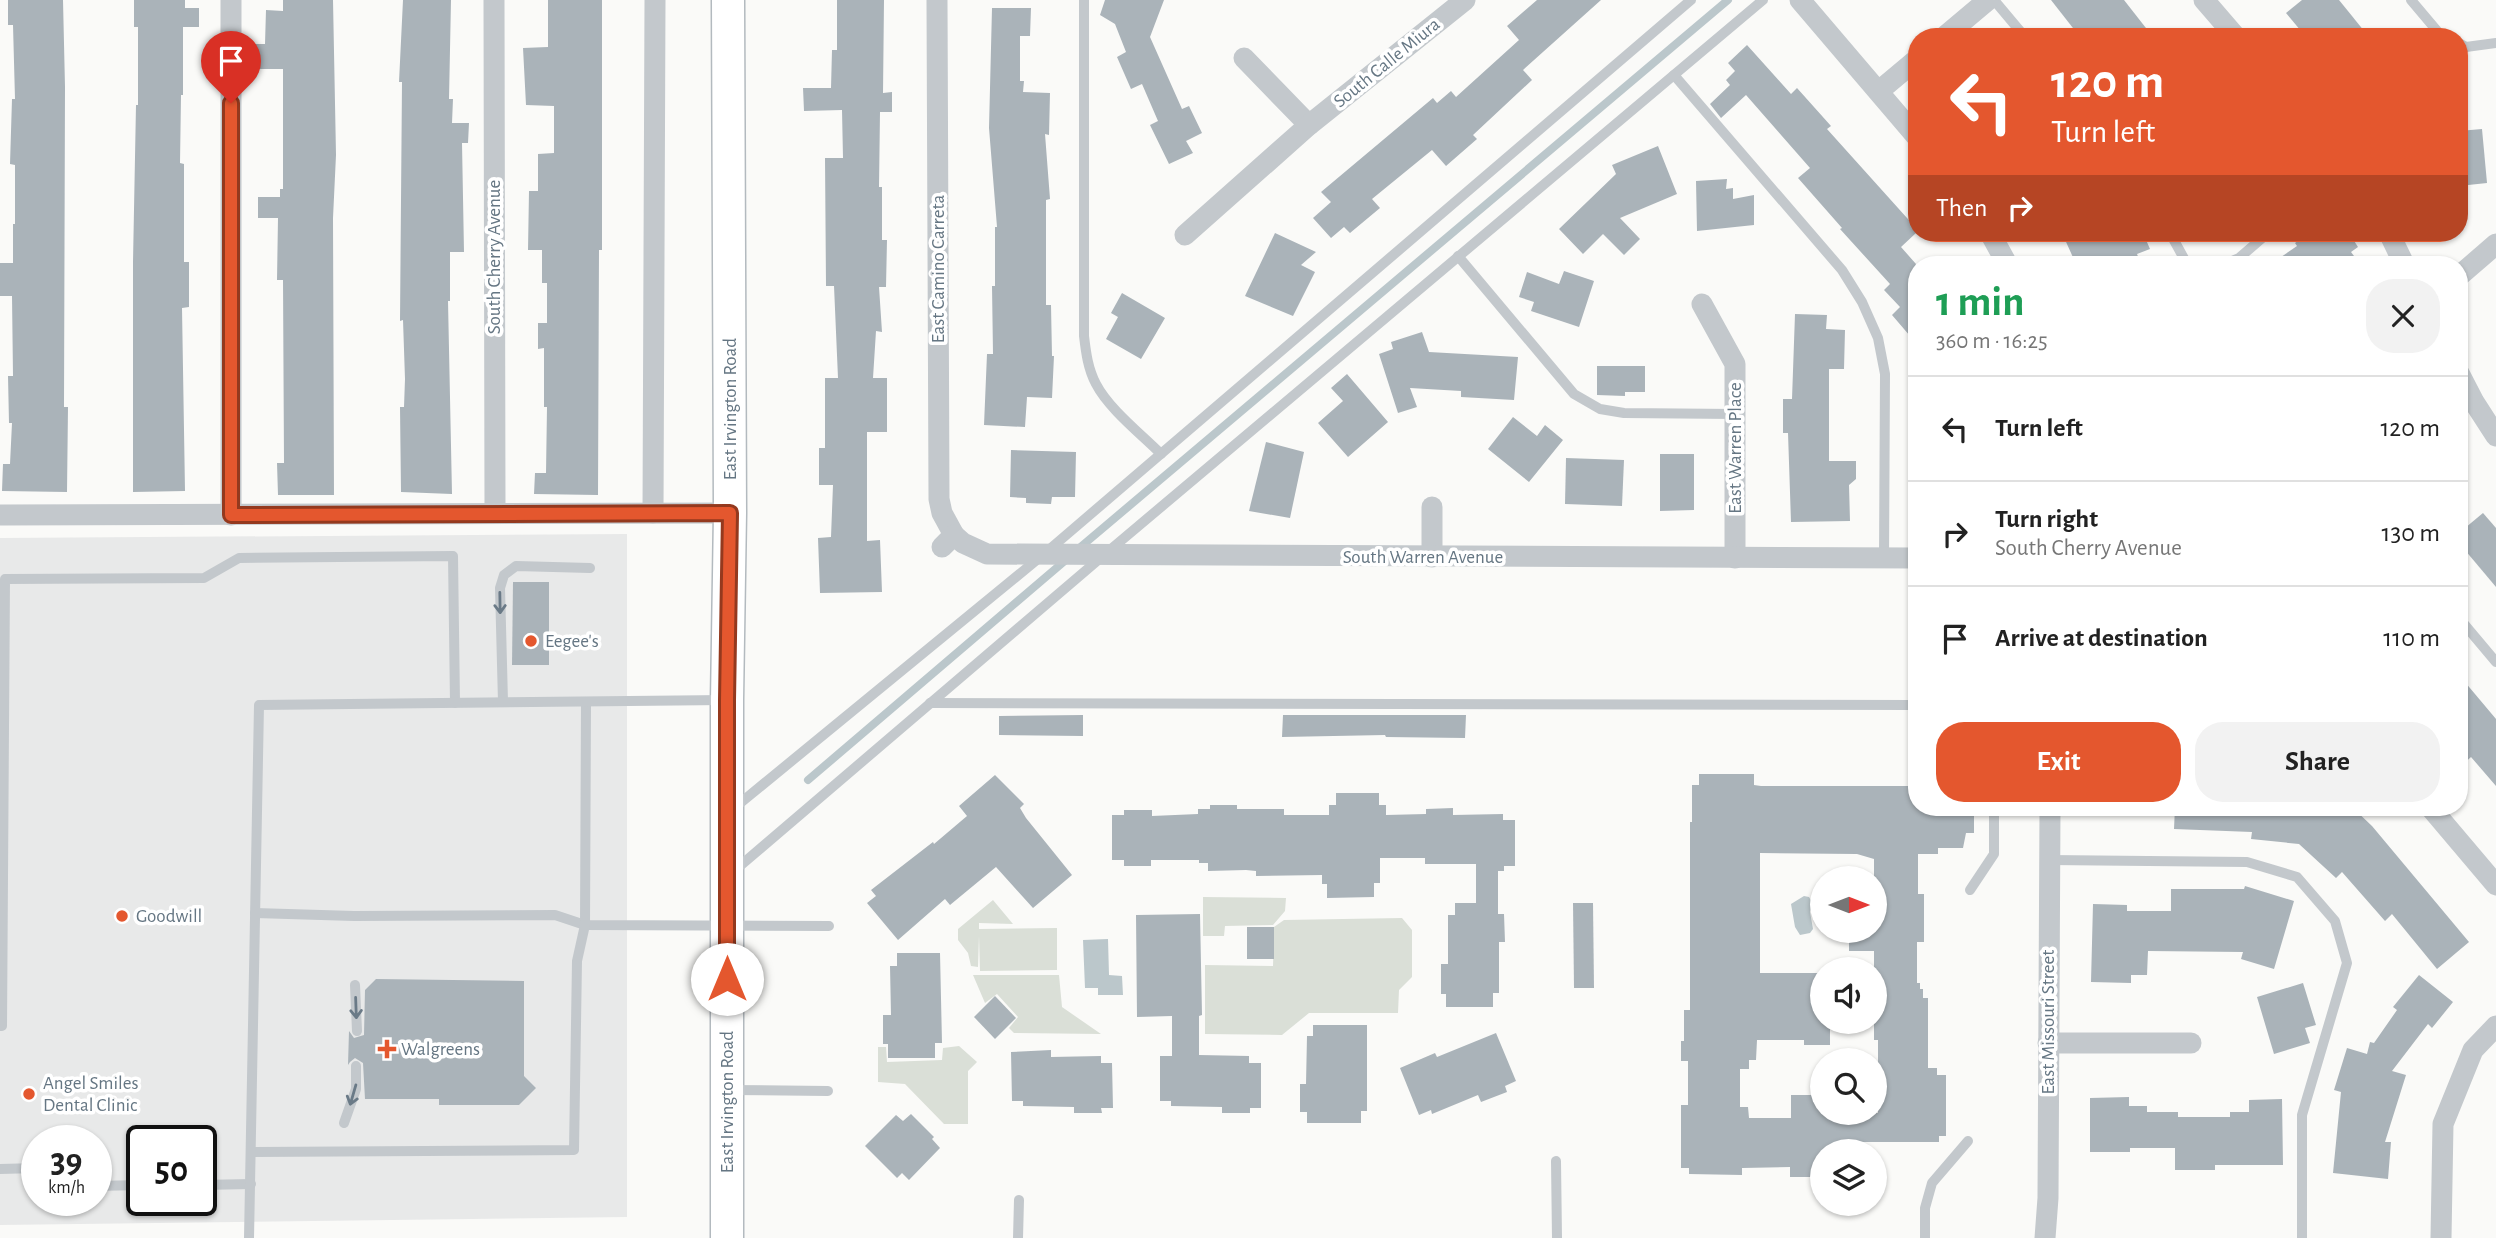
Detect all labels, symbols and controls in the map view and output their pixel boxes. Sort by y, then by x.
street label: South Calle Miura [1330,14,1444,111]
pin [201,31,261,103]
icon: arrive [212,42,250,80]
icon: left [1936,56,2027,147]
text: 120 m [2051,58,2164,107]
text: Turn left [2051,116,2155,148]
street label: South Cherry Avenue [485,180,504,334]
icon: right [2001,189,2039,227]
street label: East Camino Carreta [929,194,948,343]
text: Then [1936,195,1987,221]
button: close [2366,279,2440,353]
text: 1 min [1936,281,2025,323]
text: 360 m · 16:25 [1936,330,2048,353]
street label: East Irvington Road [721,338,740,480]
street label: East Warren Place [1726,382,1745,514]
icon: left [1936,410,1974,448]
text: Turn left [1995,415,2083,441]
text: 120 m [2380,415,2440,441]
text: Turn right [1995,506,2098,532]
icon: right [1936,515,1974,553]
text: 130 m [2382,520,2440,546]
text: South Cherry Avenue [1995,537,2182,560]
street label: South Warren Avenue [1343,548,1503,567]
one-way arrow [494,592,507,615]
icon: arrive [1936,620,1974,658]
text: Arrive at destination [1995,625,2208,651]
text: 110 m [2383,625,2440,651]
place label: Eegee's [545,632,599,651]
marker: Eegee's [523,633,539,649]
button: Exit [1936,722,2181,802]
button: Share [2195,722,2440,802]
north arrow [1810,866,1886,943]
map controls [1810,866,1887,1216]
place label: Goodwill [136,907,202,926]
marker: Goodwill [114,908,130,924]
position arrow [690,942,764,1016]
street label: East Missouri Street [2039,950,2058,1094]
button: sound [1810,957,1887,1034]
one-way arrow [349,996,362,1019]
street label: East Irvington Road [718,1031,737,1173]
place label: Walgreens [401,1040,480,1059]
marker: Walgreens [379,1041,395,1057]
button: search [1810,1048,1887,1125]
place label: Angel Smiles Dental Clinic [43,1074,139,1115]
one-way arrow [345,1084,358,1106]
marker: Angel Smiles Dental Clinic [21,1086,37,1102]
speed limit sign: 50 [126,1125,217,1216]
button: layers [1810,1139,1887,1216]
text: 39 [50,1144,82,1179]
text: km/h [48,1179,85,1197]

